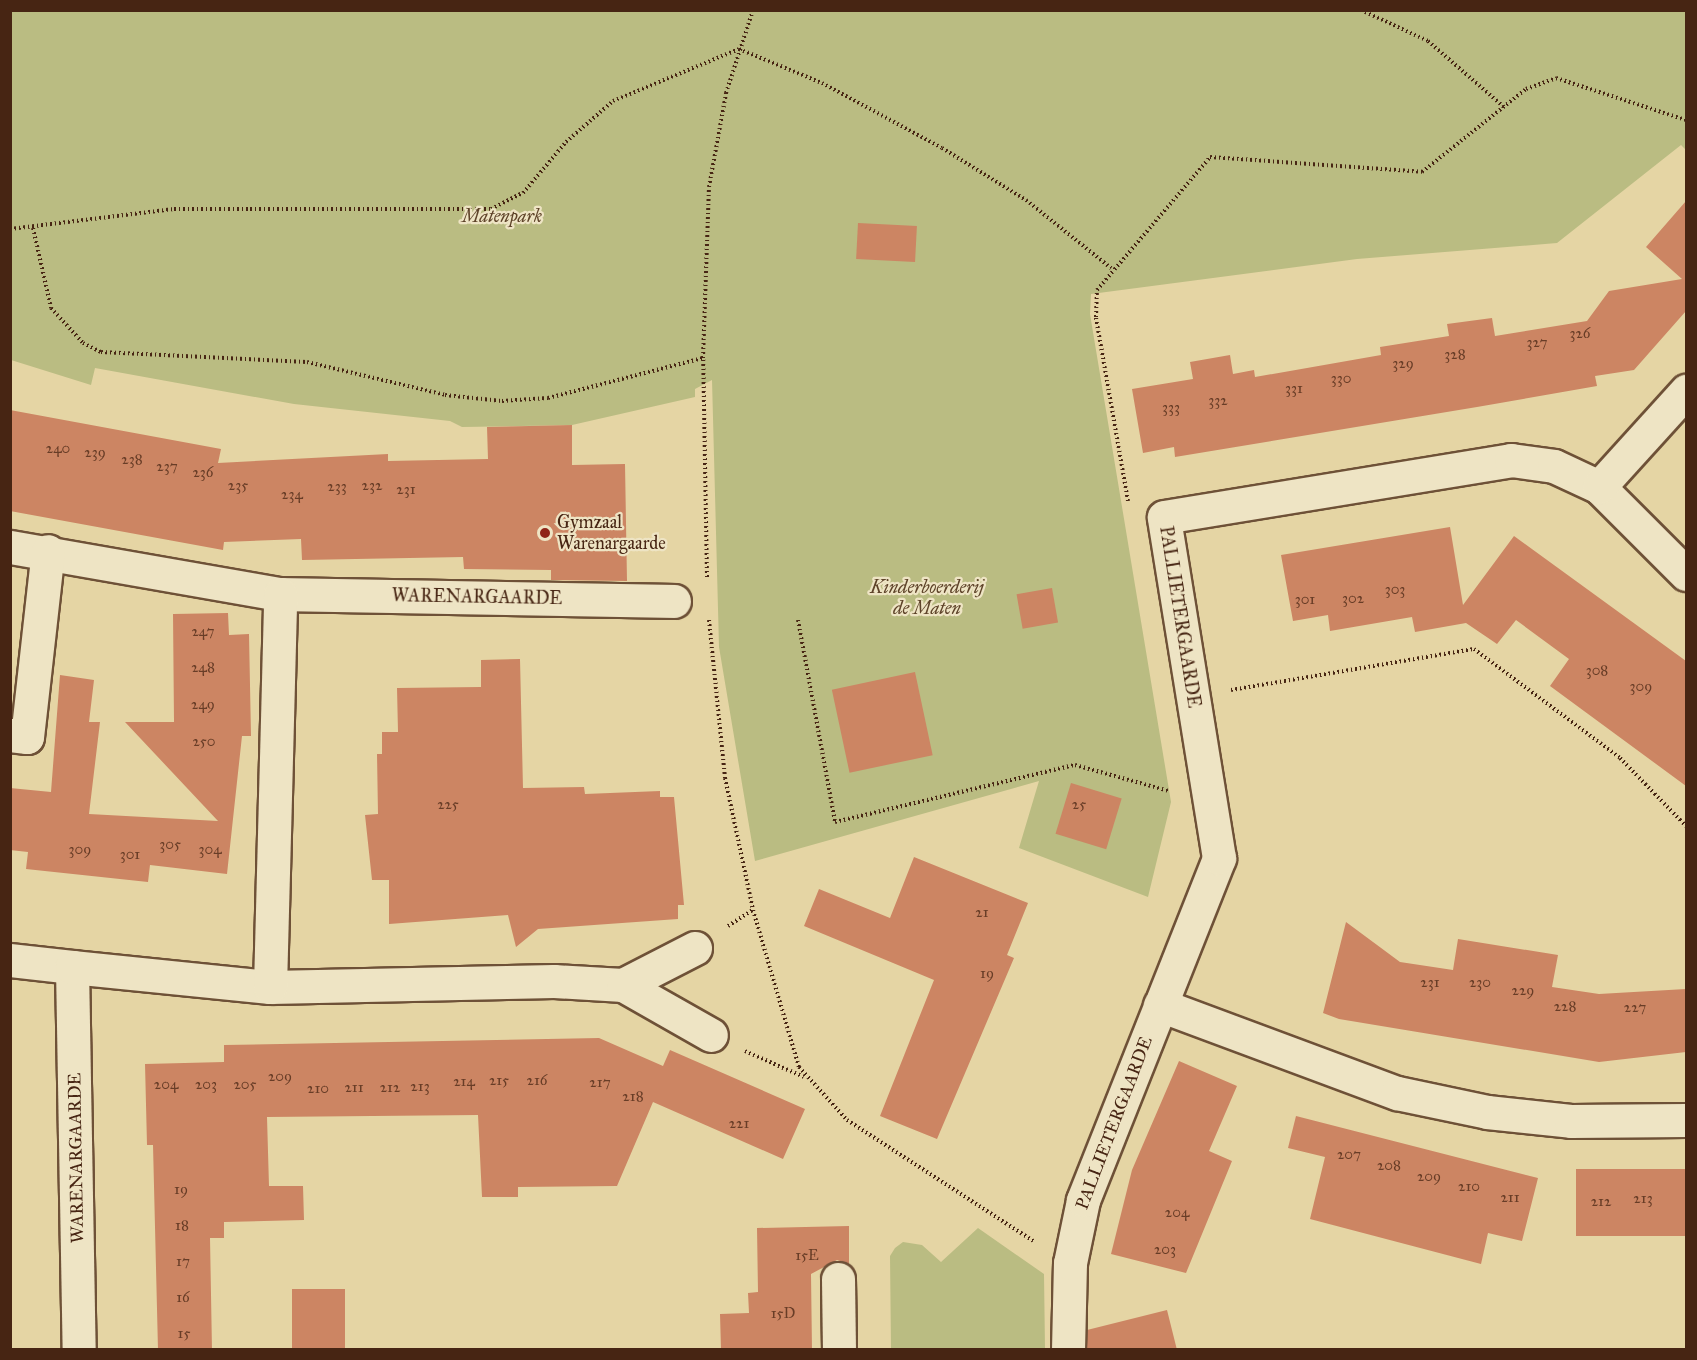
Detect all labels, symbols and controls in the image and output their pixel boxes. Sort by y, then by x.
park label: Matenpark [462,205,542,227]
house number: 326 [1569,325,1591,343]
house number: 327 [1527,334,1547,352]
house number: 328 [1444,346,1466,364]
house number: 329 [1392,355,1414,373]
house number: 330 [1331,370,1351,388]
house number: 331 [1285,380,1303,398]
house number: 332 [1208,392,1228,410]
house number: 333 [1162,399,1180,417]
house number: 240 [46,440,70,458]
house number: 239 [84,444,106,462]
house number: 238 [121,451,143,469]
house number: 237 [156,458,178,476]
house number: 236 [192,464,214,482]
house number: 235 [228,477,248,495]
house number: 232 [362,477,382,495]
house number: 233 [327,478,347,496]
house number: 231 [396,481,416,499]
house number: 234 [281,486,303,504]
place label: Gymzaal Warenargaarde [557,512,666,554]
street label: PALLIETERGAARDE [1155,525,1205,709]
marker: Gymzaal Warenargaarde [538,526,552,540]
park label: Kinderboerderij de Maten [870,577,984,620]
house number: 303 [1385,581,1405,599]
street label: WARENARGAARDE [392,585,562,609]
house number: 302 [1342,590,1364,608]
house number: 301 [1295,591,1315,609]
house number: 247 [191,623,215,641]
house number: 248 [191,659,215,677]
house number: 308 [1586,662,1608,680]
house number: 309 [1630,678,1652,696]
house number: 249 [191,696,215,714]
house number: 250 [193,733,215,751]
house number: 225 [437,796,459,814]
house number: 25 [1072,796,1086,814]
house number: 305 [159,836,181,854]
house number: 309 [69,841,91,859]
house number: 304 [198,841,222,859]
house number: 301 [120,846,140,864]
house number: 21 [975,904,989,922]
house number: 19 [980,965,994,983]
house number: 231 [1420,974,1440,992]
house number: 230 [1469,974,1491,992]
house number: 229 [1512,982,1534,1000]
house number: 228 [1554,998,1576,1016]
house number: 227 [1624,999,1646,1017]
street label: PALLIETERGAARDE [1071,1033,1157,1213]
house number: 209 [268,1068,292,1086]
house number: 215 [489,1072,509,1090]
house number: 216 [527,1072,547,1090]
street label: WARENARGAARDE [64,1073,88,1243]
house number: 214 [453,1073,475,1091]
house number: 217 [589,1074,611,1092]
house number: 204 [154,1076,178,1094]
house number: 203 [195,1076,217,1094]
house number: 205 [233,1076,257,1094]
house number: 213 [410,1078,430,1096]
house number: 211 [344,1079,364,1097]
house number: 212 [380,1079,400,1097]
house number: 210 [307,1080,329,1098]
house number: 218 [622,1088,644,1106]
house number: 221 [729,1115,749,1133]
house number: 207 [1337,1146,1361,1164]
house number: 208 [1377,1157,1401,1175]
house number: 209 [1417,1168,1441,1186]
house number: 210 [1458,1178,1480,1196]
house number: 19 [174,1181,188,1199]
house number: 211 [1500,1189,1520,1207]
house number: 213 [1633,1190,1653,1208]
house number: 212 [1591,1193,1611,1211]
house number: 204 [1165,1204,1189,1222]
house number: 18 [175,1217,189,1235]
house number: 203 [1154,1241,1176,1259]
house number: 15E [795,1247,819,1265]
house number: 17 [176,1253,190,1271]
house number: 16 [176,1289,190,1307]
house number: 15D [771,1305,795,1323]
house number: 15 [178,1325,190,1343]

